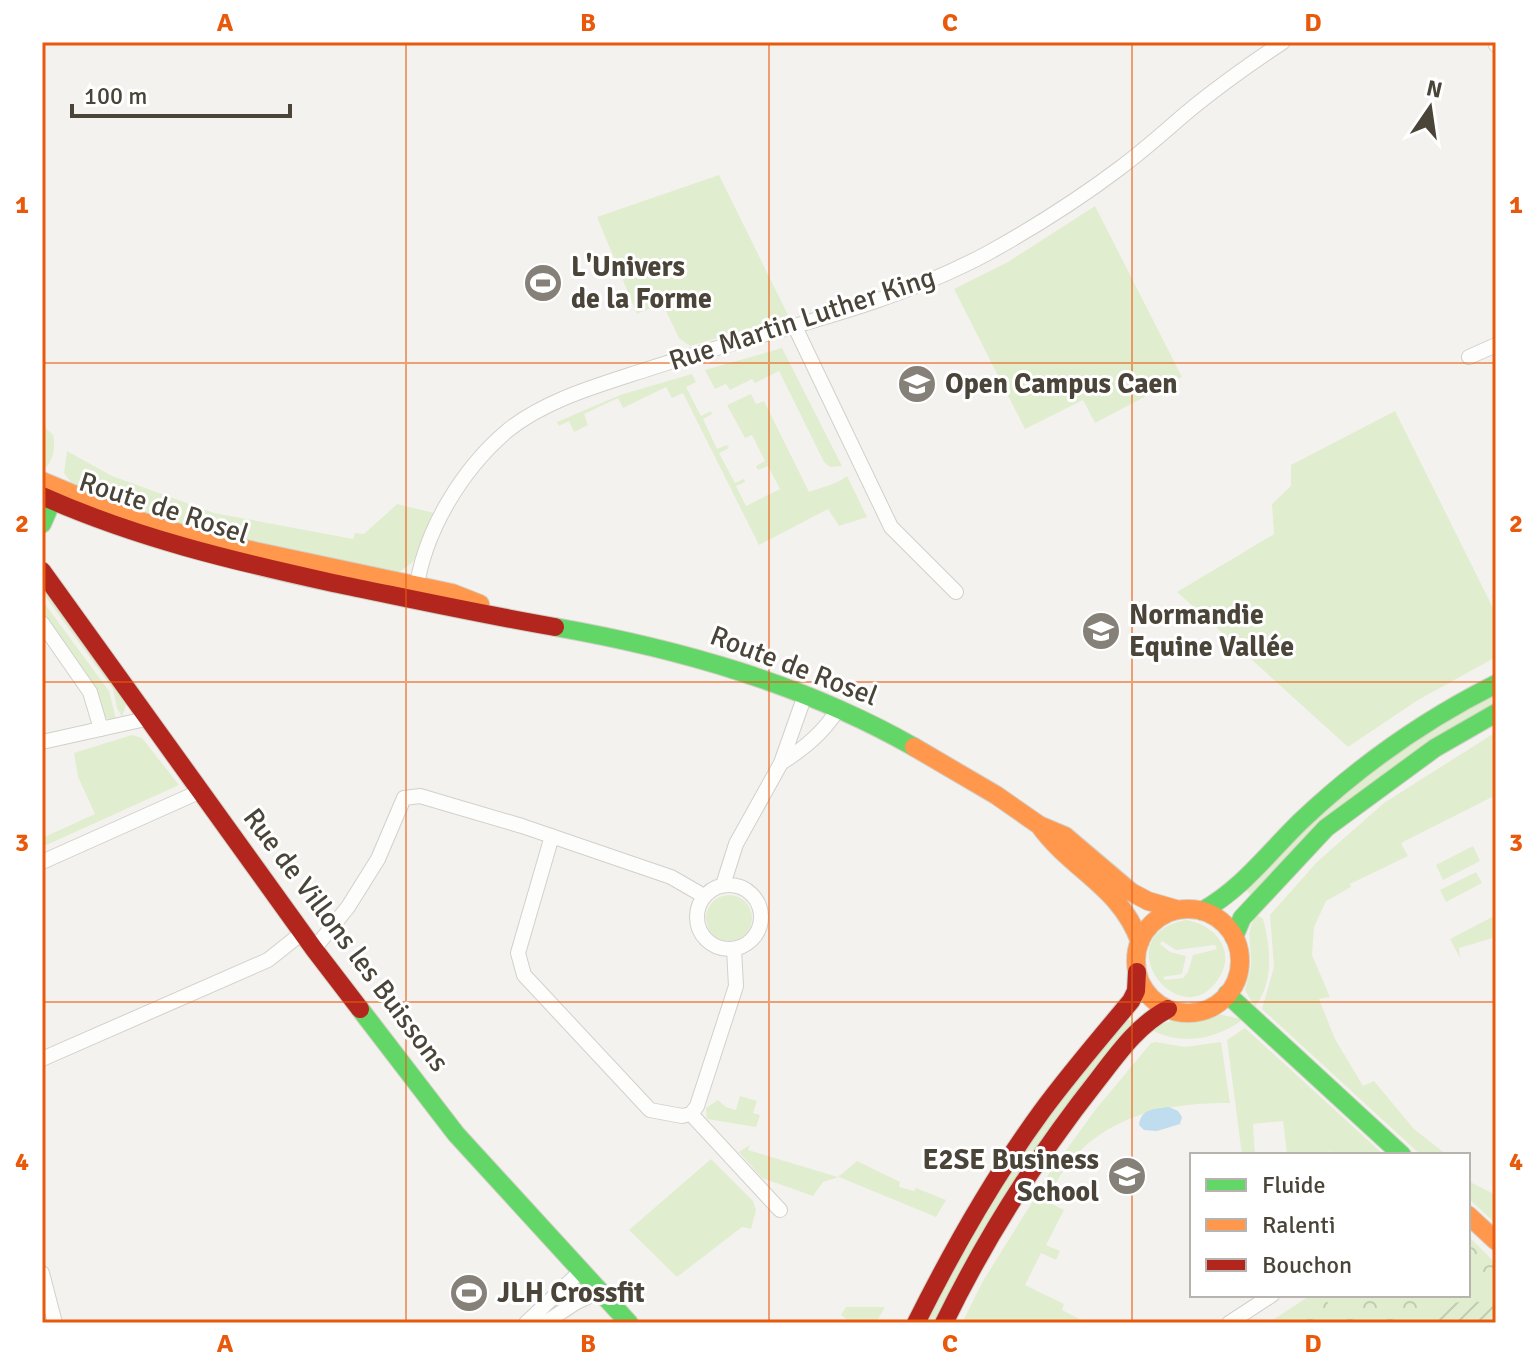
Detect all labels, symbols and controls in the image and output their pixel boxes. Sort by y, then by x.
text: A [217,7,234,39]
text: B [580,7,596,39]
text: C [942,7,958,39]
text: D [1304,7,1322,39]
scale bar [72,68,290,118]
north arrow [1390,68,1470,148]
text: N [1424,74,1445,104]
text: 100 m [84,81,147,111]
text: 1 [15,189,29,221]
text: 1 [1509,189,1523,221]
place label: L'Univers de la Forme [571,250,712,316]
street label: Rue Martin Luther King [665,260,939,378]
sports icon: L'Univers de la Forme [522,262,564,304]
school or university icon: Open Campus Caen [896,363,938,405]
place label: Open Campus Caen [945,367,1178,401]
street label: Route de Rosel [75,465,253,551]
text: 2 [15,508,29,540]
text: 2 [1509,508,1523,540]
place label: Normandie Equine Vallée [1129,598,1294,664]
school or university icon: Normandie Equine Vallée [1080,610,1122,652]
street label: Route de Rosel [705,618,883,714]
street label: Rue de Villons les Buissons [236,802,456,1078]
text: 3 [15,827,29,859]
text: 3 [1509,827,1523,859]
place label: E2SE Business School [923,1143,1099,1209]
text: 4 [15,1146,29,1178]
text: 4 [1509,1146,1523,1178]
legend [1190,1153,1470,1297]
school or university icon: E2SE Business School [1106,1155,1148,1197]
text: Fluide [1262,1170,1326,1200]
text: Ralenti [1262,1210,1335,1240]
text: Bouchon [1262,1250,1352,1280]
sports icon: JLH Crossfit [448,1272,490,1314]
place label: JLH Crossfit [497,1276,645,1310]
text: A [217,1328,234,1360]
text: B [580,1328,596,1360]
text: C [942,1328,958,1360]
text: D [1304,1328,1322,1360]

